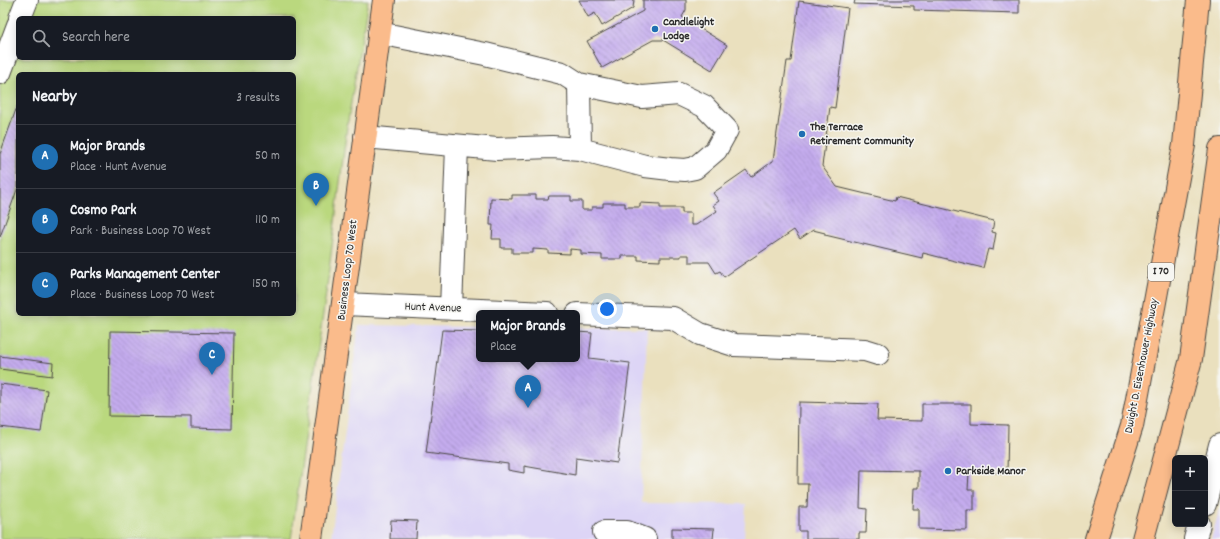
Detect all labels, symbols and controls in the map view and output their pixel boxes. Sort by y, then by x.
place label: Candlelight Lodge [663,14,715,45]
search box [16,16,296,60]
marker: Candlelight Lodge [650,24,660,34]
icon: search [30,27,52,49]
text: Search here [62,27,130,49]
text: Nearby [32,86,76,110]
text: 3 results [236,89,280,108]
place label: The Terrace Retirement Community [810,119,915,150]
marker: The Terrace Retirement Community [797,129,807,139]
text: Major Brands [70,136,145,158]
text: A [41,147,49,166]
text: 50 m [255,147,280,166]
text: Place · Hunt Avenue [70,158,167,177]
pin: B [303,173,329,206]
text: Cosmo Park [70,200,136,222]
text: B [42,211,48,230]
text: 110 m [255,211,280,230]
street label: Business Loop 70 West [333,218,363,321]
text: Park · Business Loop 70 West [70,222,211,241]
road number: I 70 [1148,263,1174,281]
text: Parks Management Center [70,264,220,286]
text: C [42,275,48,294]
text: 150 m [252,275,280,294]
text: Place · Business Loop 70 West [70,286,215,305]
street label: Dwight D. Eisenhower Highway [1121,296,1164,435]
street label: Hunt Avenue [404,299,462,317]
your location [597,299,617,319]
popup [476,310,580,362]
text: Major Brands [490,316,566,338]
text: Place [490,338,516,357]
pin: C [199,342,225,375]
pin: A [515,375,541,408]
map controls [1172,455,1208,527]
button: + [1172,455,1208,491]
place label: Parkside Manor [956,463,1026,480]
marker: Parkside Manor [943,466,953,476]
button: − [1172,491,1208,527]

